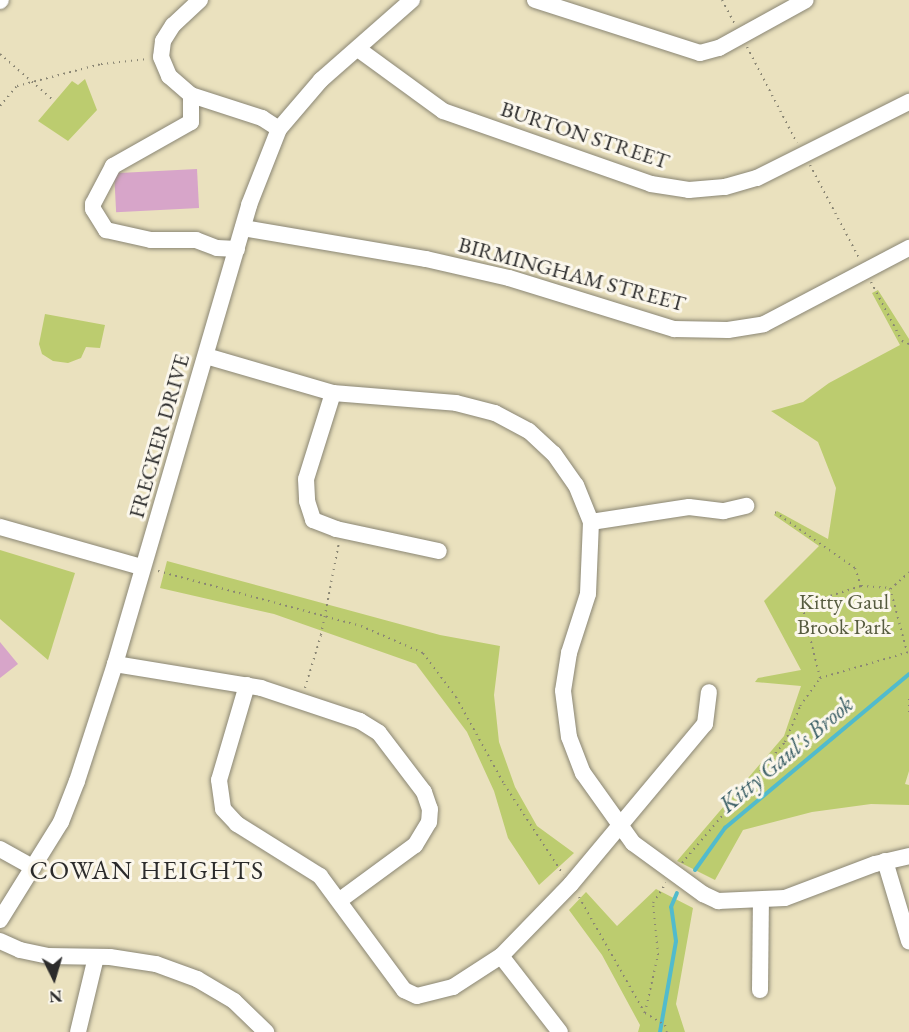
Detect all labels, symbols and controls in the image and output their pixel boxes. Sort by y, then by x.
street label: BURTON STREET [497,95,673,175]
street label: BIRMINGHAM STREET [455,231,689,317]
street label: FRECKER DRIVE [123,351,195,521]
park label: Kitty Gaul Brook Park [797,588,891,640]
water label: Kitty Gaul's Brook [713,689,859,819]
district label: COWAN HEIGHTS [29,855,265,887]
north arrow [24,948,84,1008]
text: N [48,985,63,1007]

